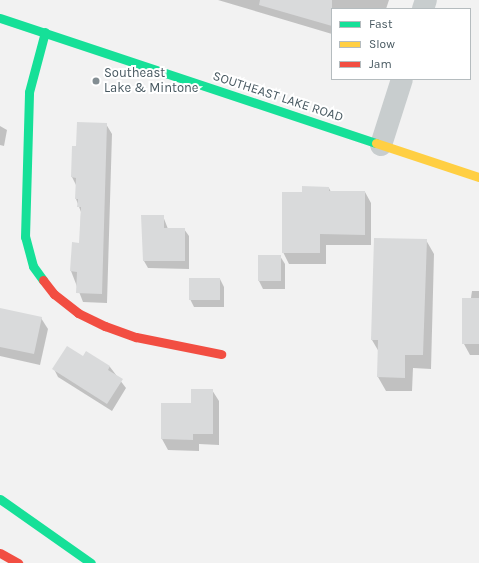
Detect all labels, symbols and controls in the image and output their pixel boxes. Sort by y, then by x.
legend [331,8,471,80]
text: Fast [369,17,392,31]
text: Slow [369,37,395,51]
text: Jam [369,57,392,71]
place label: Southeast Lake & Mintone [104,66,199,97]
street label: SOUTHEAST LAKE ROAD [211,69,345,125]
marker: Southeast Lake & Mintone [91,76,101,86]

